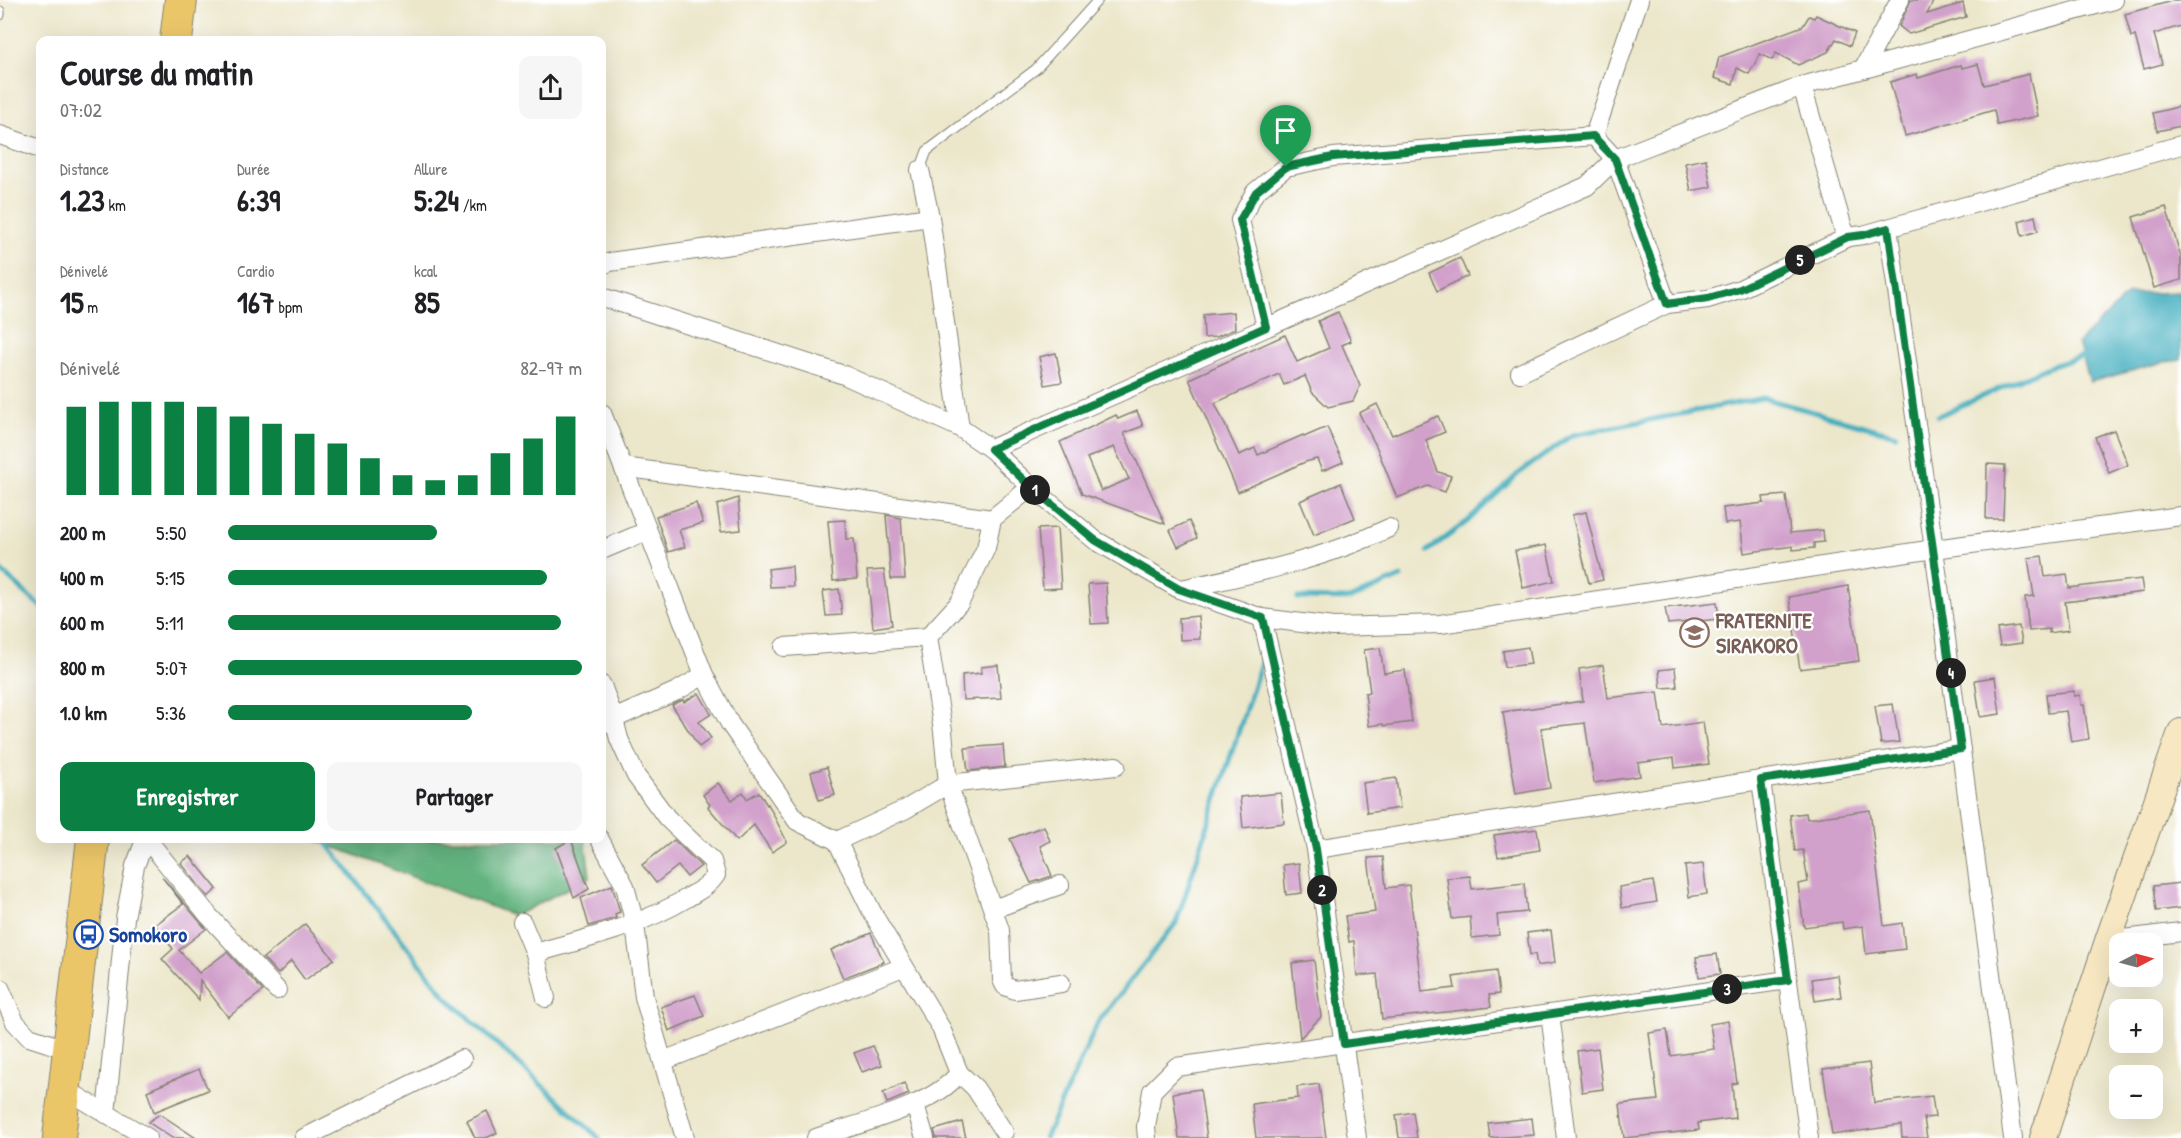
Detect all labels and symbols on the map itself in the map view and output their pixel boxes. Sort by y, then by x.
pin [1260,105,1311,167]
pin: 5 [1785,245,1815,275]
pin: 1 [1020,475,1050,505]
place label: FRATERNITE SIRAKORO [1715,605,1812,660]
school or university icon: FRATERNITE SIRAKORO [1679,617,1711,649]
pin: 4 [1936,658,1966,688]
pin: 2 [1307,875,1337,905]
bus stop icon: Somokoro [72,918,104,950]
place label: Somokoro [109,919,187,949]
north arrow [2109,933,2163,987]
pin: 3 [1712,974,1742,1004]

